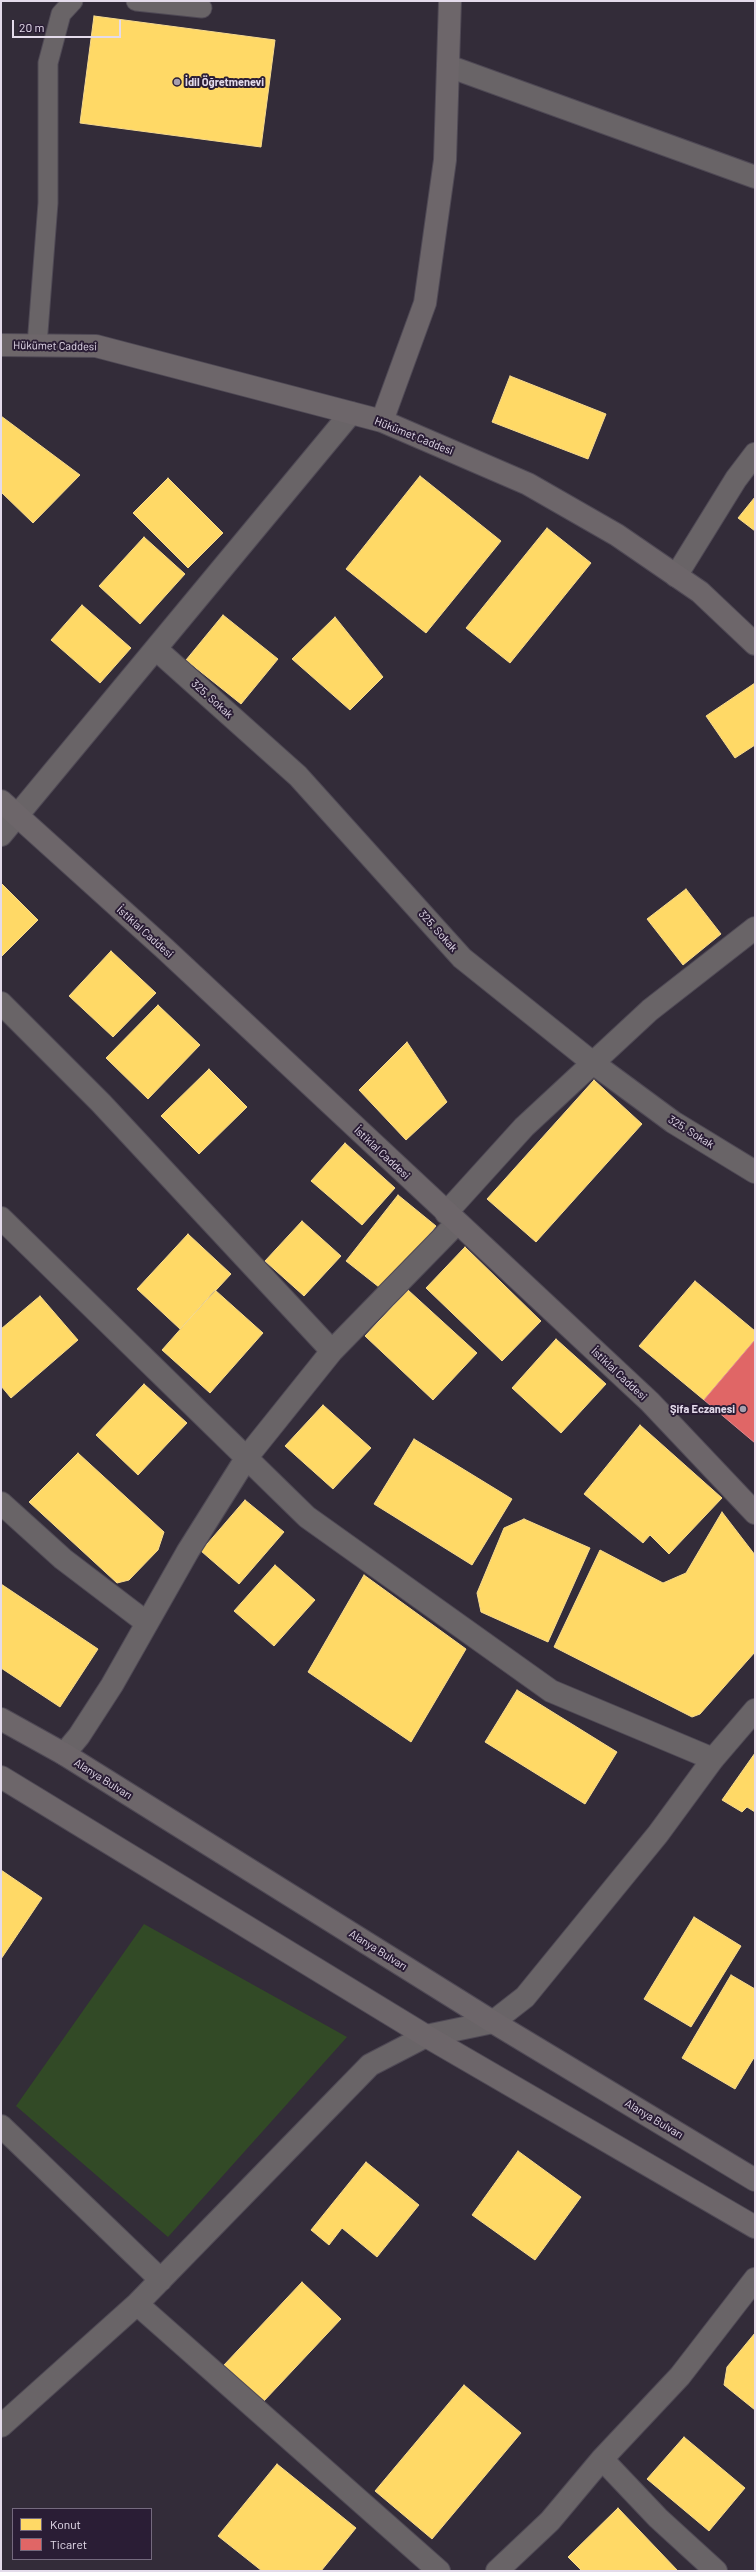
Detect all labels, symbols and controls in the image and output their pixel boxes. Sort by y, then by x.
scale bar [14,12,123,38]
text: 20 m [19,20,45,34]
place label: İdil Öğretmenevi [185,75,264,89]
marker: İdil Öğretmenevi [172,77,182,87]
street label: Hükümet Caddesi [13,339,97,353]
street label: Hükümet Caddesi [373,414,455,458]
street label: 325. Sokak [188,677,236,721]
street label: İstiklal Caddesi [114,903,176,961]
street label: 325. Sokak [416,907,460,955]
street label: 325. Sokak [666,1113,716,1151]
street label: İstiklal Caddesi [351,1124,413,1182]
street label: İstiklal Caddesi [588,1345,650,1403]
place label: Şifa Eczanesi [670,1402,735,1416]
marker: Şifa Eczanesi [738,1404,748,1414]
street label: Alanya Bulvarı [72,1756,134,1802]
street label: Alanya Bulvarı [347,1927,409,1973]
street label: Alanya Bulvarı [622,2096,686,2142]
legend [12,2508,152,2560]
text: Konut [50,2517,81,2531]
text: Ticaret [50,2537,87,2551]

